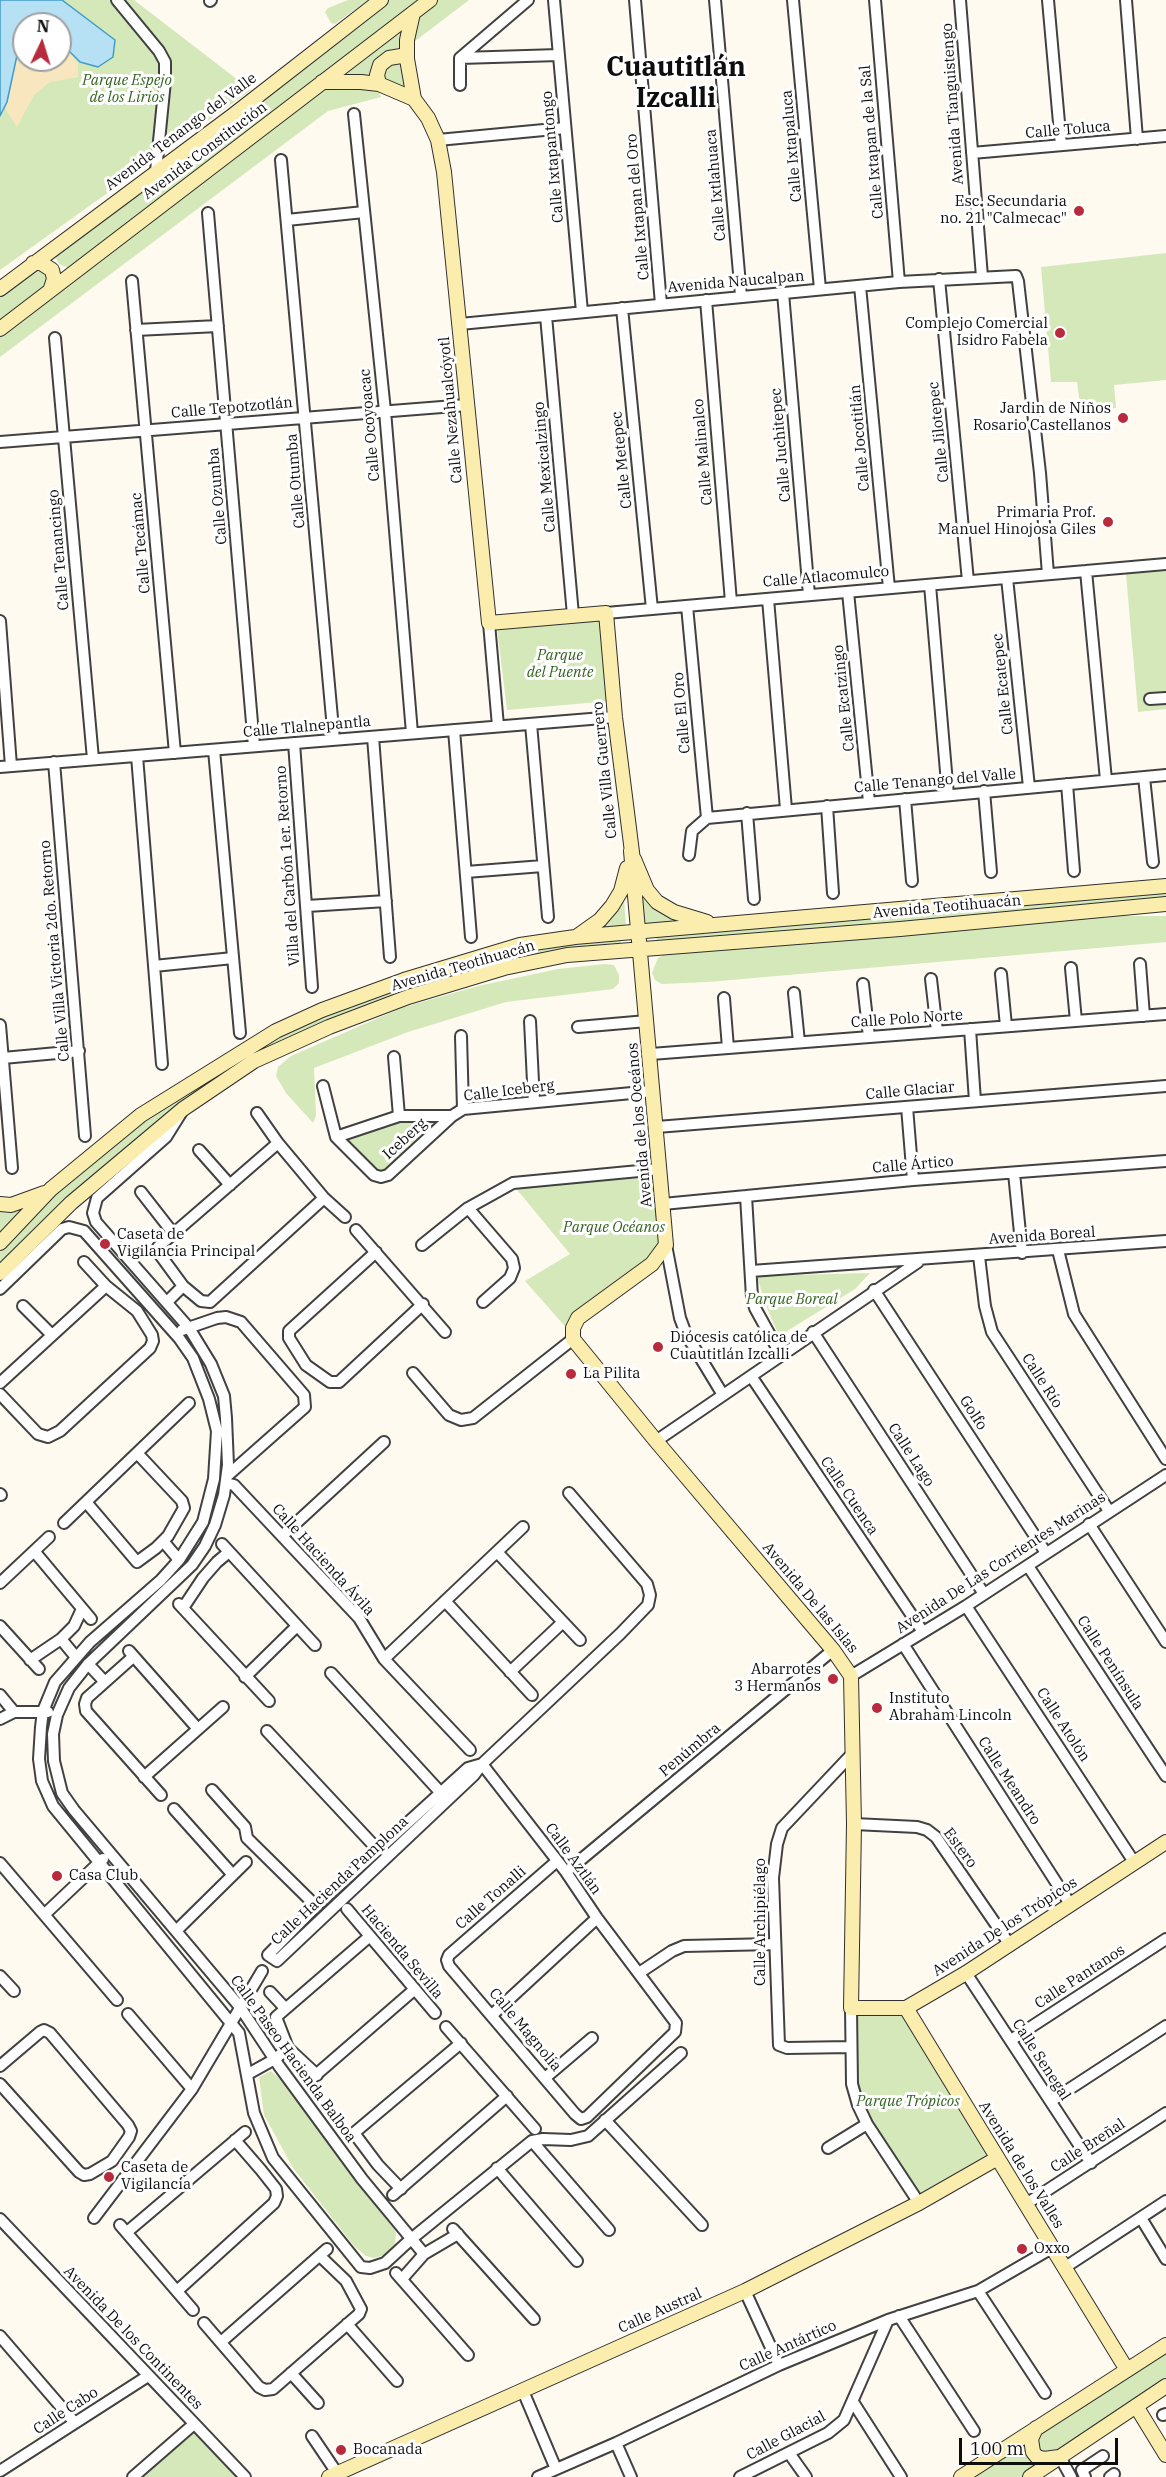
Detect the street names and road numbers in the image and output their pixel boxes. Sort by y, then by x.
street label: Avenida Tianguistengo [938,23,968,185]
street label: Calle Ixtapan de la Sal [856,64,888,220]
street label: Avenida Tenango del Valle [102,69,260,195]
street label: Calle Ixtapaluca [778,89,806,203]
street label: Calle Ixtapantongo [538,90,568,224]
street label: Avenida Constitución [139,98,271,204]
street label: Calle Toluca [1025,117,1111,143]
street label: Calle Ixtlahuaca [702,128,730,242]
street label: Calle Ixtapan del Oro [623,133,653,281]
street label: Avenida Naucalpan [667,267,805,297]
street label: Calle Nezahualcóyotl [436,336,466,484]
street label: Calle Ocoyoacac [356,368,384,482]
street label: Calle Jilotepec [925,381,953,483]
street label: Calle Jocotitlán [846,384,874,492]
street label: Calle Juchitepec [767,387,795,503]
street label: Calle Tepotzotlán [170,394,294,422]
street label: Calle Malinalco [689,398,717,506]
street label: Calle Mexicalzingo [530,401,560,533]
street label: Calle Metepec [608,410,636,510]
street label: Calle Otumba [283,433,309,529]
street label: Calle Ozumba [205,447,231,545]
street label: Calle Tenancingo [45,489,73,611]
street label: Calle Tecámac [128,492,154,594]
street label: Calle Atlacomulco [762,563,890,591]
street label: Calle Ecatepec [989,632,1017,736]
street label: Calle Ecatzingo [829,644,859,752]
street label: Calle El Oro [669,672,695,754]
street label: Calle Villa Guerrero [589,700,621,840]
street label: Calle Tlalnepantla [242,712,372,742]
street label: Villa del Carbón 1er. Retorno [272,765,304,967]
street label: Calle Tenango del Valle [853,765,1017,797]
street label: Calle Villa Victoria 2do. Retorno [36,840,74,1062]
street label: Avenida Teotihuacán [872,892,1022,922]
street label: Avenida Teotihuacán [389,937,537,995]
street label: Calle Polo Norte [850,1006,964,1032]
street label: Avenida de los Oceános [624,1042,656,1208]
street label: Calle Iceberg [463,1077,555,1105]
street label: Calle Glaciar [865,1078,955,1104]
street label: Iceberg [379,1115,431,1163]
street label: Calle Ártico [872,1152,954,1178]
street label: Avenida Boreal [988,1223,1096,1249]
street label: Calle Río [1018,1350,1066,1412]
street label: Golfo [955,1392,991,1434]
street label: Calle Lago [884,1420,938,1490]
street label: Calle Cuenca [816,1453,882,1539]
street label: Avenida De Las Corrientes Marinas [893,1488,1109,1638]
street label: Calle Hacienda Ávila [268,1500,378,1620]
street label: Avenida De las Islas [758,1539,862,1657]
street label: Calle Península [1073,1613,1147,1713]
street label: Calle Atolón [1032,1685,1094,1765]
street label: Penúmbra [656,1719,724,1781]
street label: Calle Meandro [974,1734,1044,1828]
street label: Calle Hacienda Pamplona [268,1813,412,1949]
street label: Calle Aztlán [541,1820,605,1898]
street label: Estero [939,1825,981,1871]
street label: Calle Archipiélago [752,1858,770,1986]
street label: Calle Tonalli [452,1863,530,1933]
street label: Avenida De los Trópicos [929,1874,1081,1980]
street label: Hacienda Sevilla [357,1901,447,2003]
street label: Calle Pantanos [1031,1941,1129,2013]
street label: Calle Paseo Hacienda Balboa [226,1972,360,2146]
street label: Calle Magnolia [485,1985,565,2075]
street label: Calle Senegal [1008,2016,1074,2104]
street label: Avenida de los Valles [974,2098,1068,2232]
street label: Calle Breñal [1047,2115,1129,2177]
street label: Avenida De los Continentes [60,2263,206,2413]
street label: Calle Austral [615,2285,705,2337]
street label: Calle Antártico [737,2317,839,2375]
street label: Calle Cabo [30,2383,102,2439]
street label: Calle Glacial [743,2408,829,2464]

